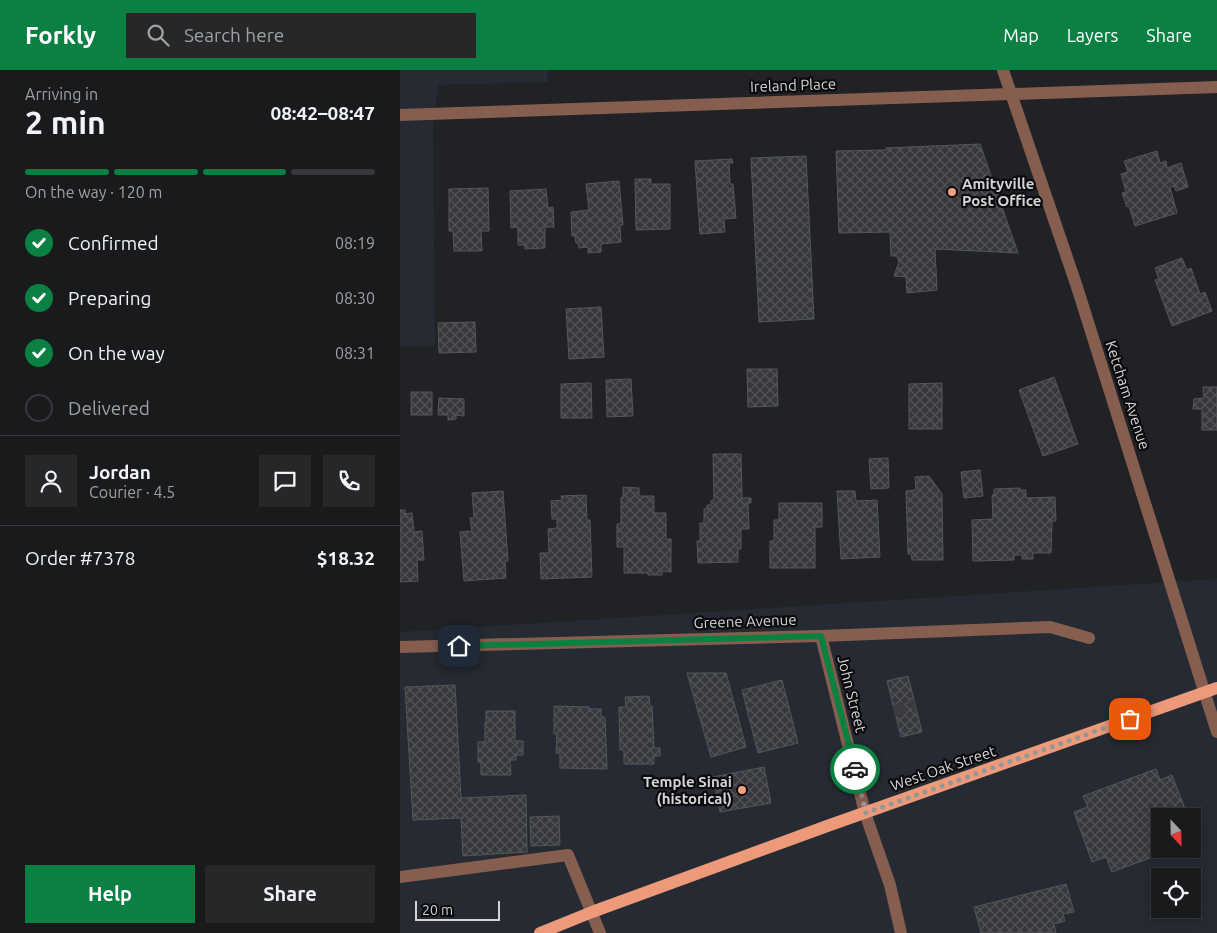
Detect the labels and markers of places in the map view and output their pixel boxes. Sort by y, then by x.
place label: Amityville Post Office [962,175,1041,209]
marker: Amityville Post Office [946,186,958,198]
pin [438,625,480,667]
pin [1109,698,1151,740]
place label: Temple Sinai (historical) [643,773,732,807]
marker: Temple Sinai (historical) [736,784,748,796]

